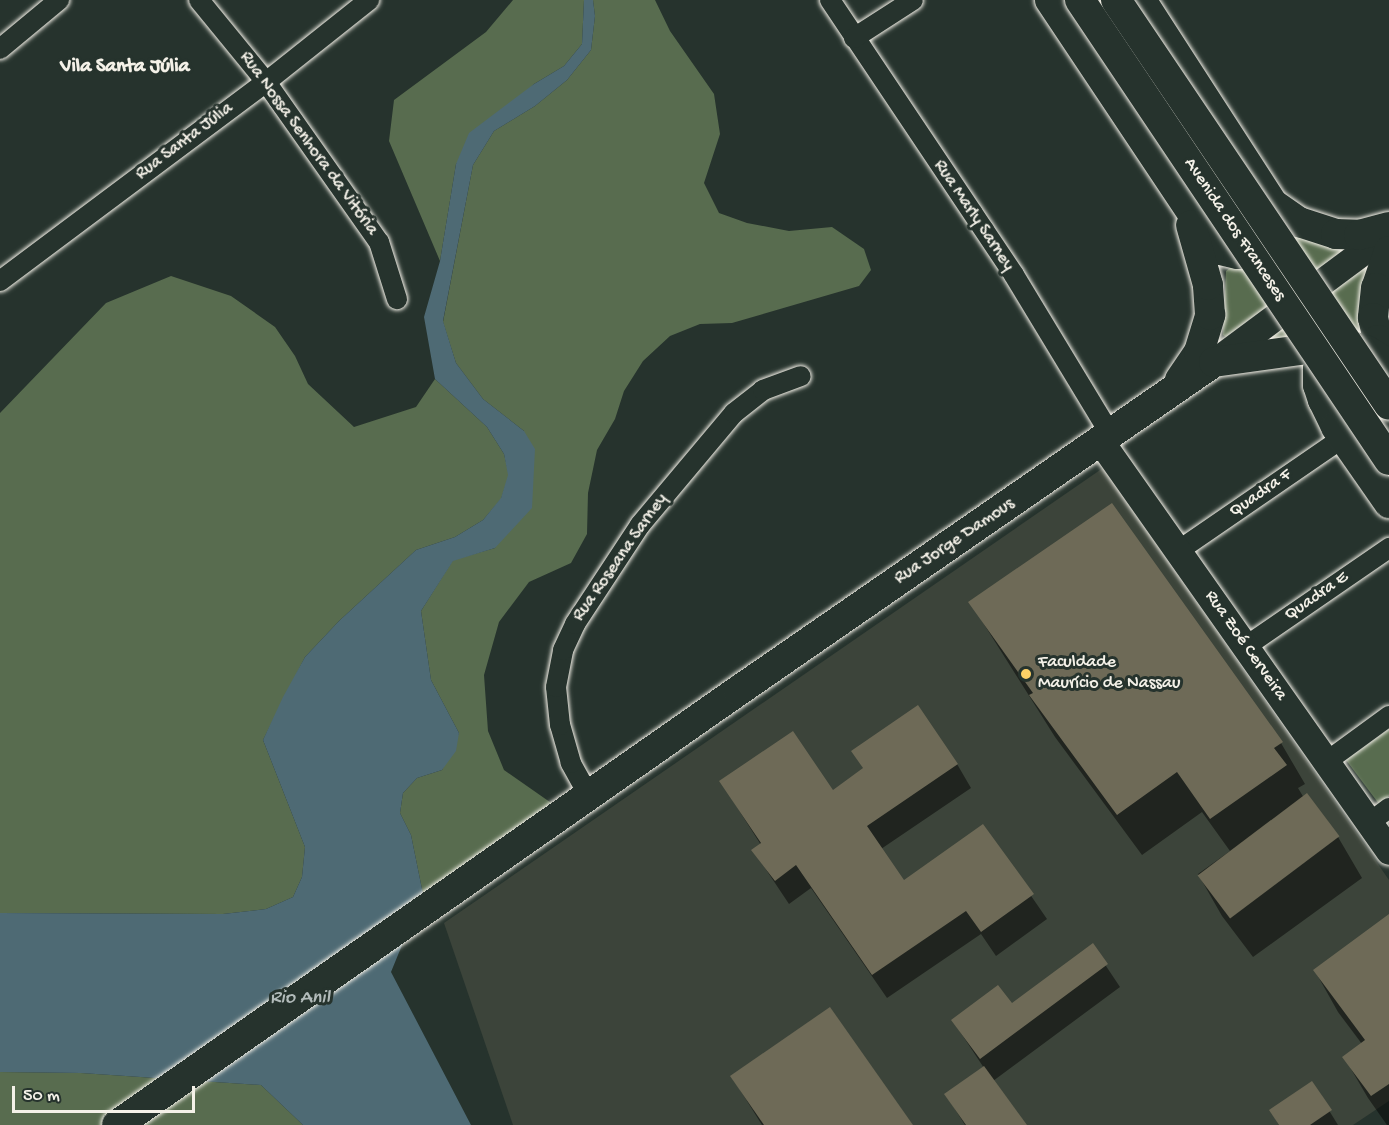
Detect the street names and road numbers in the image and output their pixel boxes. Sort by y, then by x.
street label: Rua Nossa Senhora da Vitória [234,48,382,240]
street label: Rua Santa Júlia [132,98,238,186]
street label: Avenida dos Franceses [1178,154,1290,306]
street label: Rua Marly Sarney [928,156,1018,276]
street label: Quadra F [1226,465,1296,523]
street label: Rua Roseana Sarney [569,490,673,626]
street label: Rua Jorge Damous [891,494,1019,590]
street label: Quadra E [1281,567,1353,627]
street label: Rua Zoé Cerveira [1199,587,1291,705]

